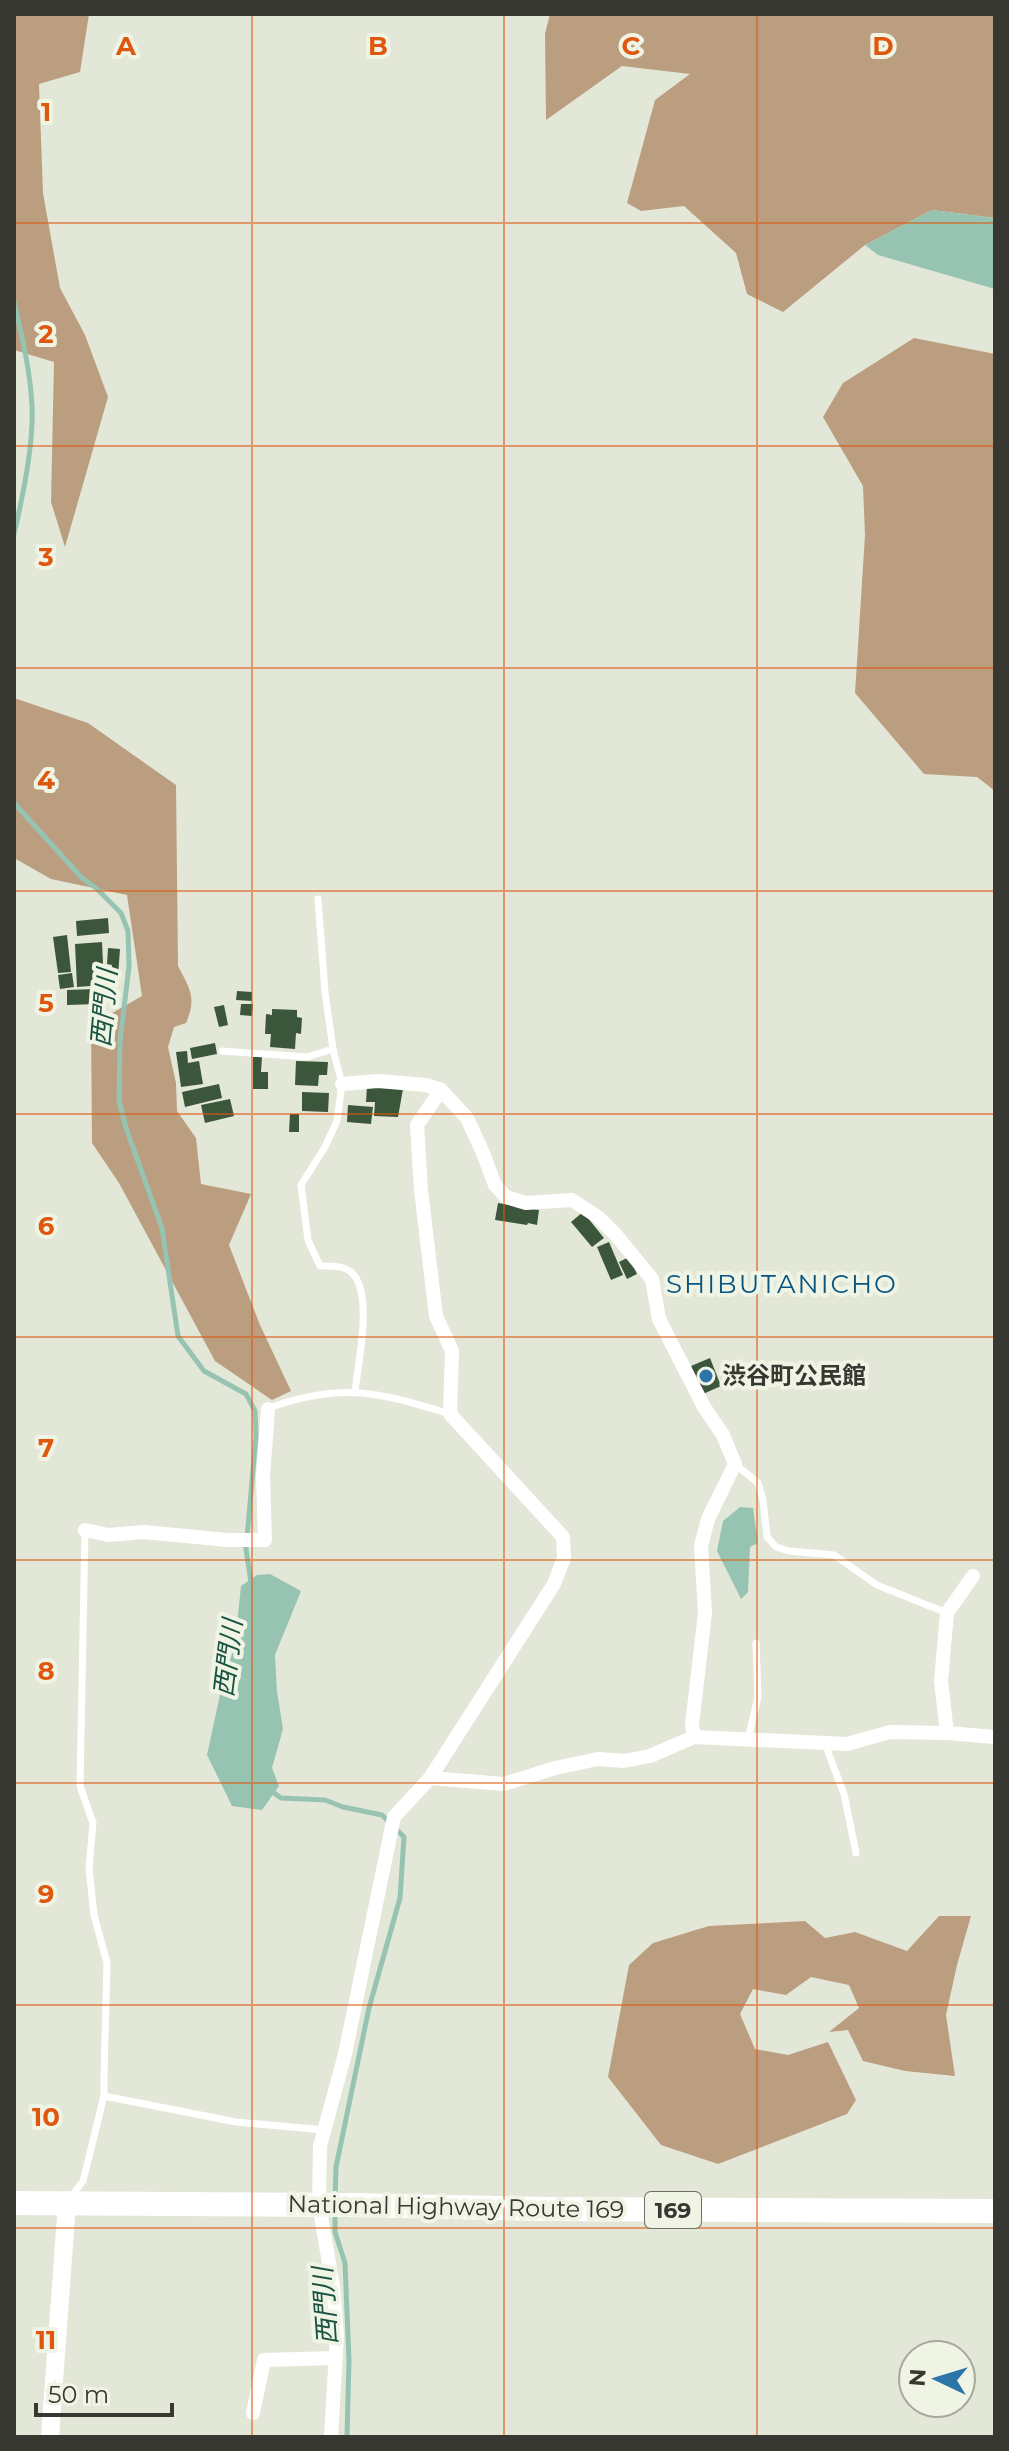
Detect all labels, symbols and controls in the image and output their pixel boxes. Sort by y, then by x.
text: A [115,30,137,62]
text: B [368,30,388,62]
text: C [622,30,641,62]
text: D [872,30,894,62]
text: 1 [41,96,51,128]
text: 2 [38,318,54,350]
text: 3 [37,541,54,573]
text: 4 [37,764,55,796]
water label: 西門川 [85,965,124,1048]
text: 5 [38,987,54,1019]
text: 6 [38,1210,55,1242]
district label: SHIBUTANICHO [666,1268,898,1300]
place label: 渋谷町公民館 [722,1361,866,1390]
marker: 渋谷町公民館 [697,1367,715,1385]
text: 7 [38,1432,54,1464]
water label: 西門川 [207,1614,249,1699]
text: 8 [37,1655,55,1687]
text: 9 [38,1878,54,1910]
text: 10 [32,2101,60,2133]
street label: National Highway Route 169 [288,2189,625,2224]
road number: 169 [645,2192,701,2228]
water label: 西門川 [306,2263,344,2346]
text: 11 [36,2324,56,2356]
north arrow [897,2339,977,2419]
scale bar [36,2367,172,2417]
text: N [903,2368,932,2387]
text: 50 m [48,2380,109,2409]

